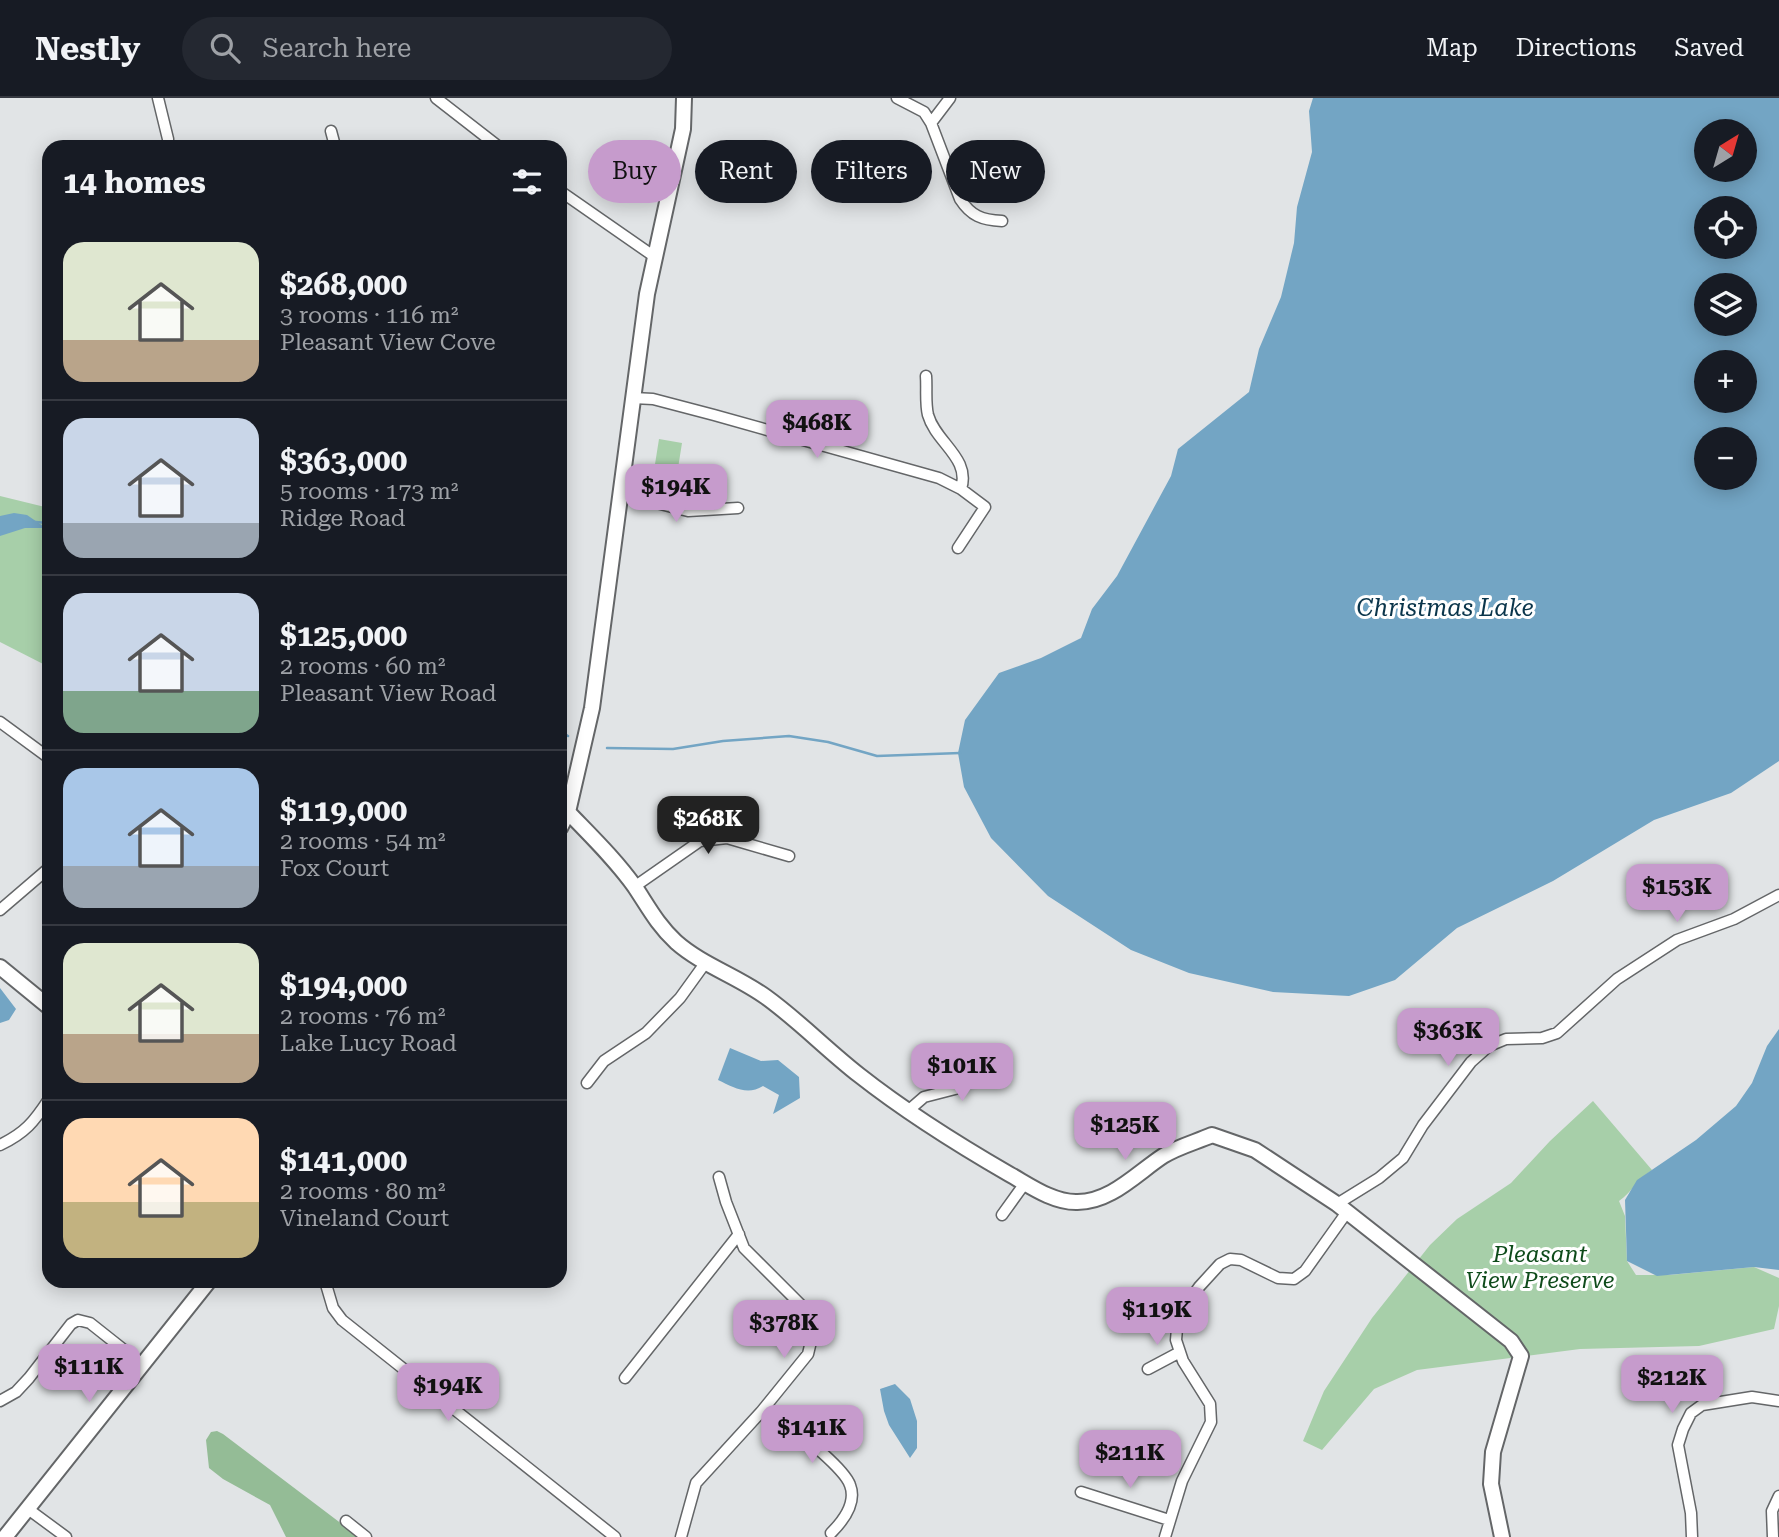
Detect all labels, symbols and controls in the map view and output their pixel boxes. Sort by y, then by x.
search box [182,17,672,80]
text: Nestly [35,29,140,68]
icon: search [206,29,244,67]
text: Search here [262,33,411,63]
text: Map [1426,34,1478,62]
text: Directions [1516,34,1636,62]
text: Saved [1674,34,1744,62]
north arrow [1694,119,1757,182]
map controls [1694,119,1757,490]
chip: Buy [588,140,681,203]
chip: Rent [695,140,797,203]
chip: Filters [811,140,932,203]
chip: New [946,140,1045,203]
icon: filters [508,163,546,201]
text: 14 homes [63,165,206,200]
button: locate [1694,196,1757,259]
text: $268,000 [280,267,407,302]
icon: home [119,270,203,354]
button: layers [1694,273,1757,336]
text: 3 rooms · 116 m² [280,302,458,329]
text: Pleasant View Cove [280,329,496,356]
button: + [1694,350,1757,413]
pin: $468K [768,400,866,460]
text: $468K [782,409,852,436]
button: − [1694,427,1757,490]
text: $363,000 [280,443,407,478]
icon: home [119,446,203,530]
pin: $194K [627,464,725,524]
text: $194K [641,473,711,500]
text: 5 rooms · 173 m² [280,478,458,505]
text: Ridge Road [280,505,406,532]
water label: Christmas Lake [1356,594,1534,622]
text: $125,000 [280,618,407,653]
icon: home [119,621,203,705]
text: 2 rooms · 60 m² [280,653,446,680]
text: Pleasant View Road [280,680,496,707]
text: $119,000 [280,793,407,828]
icon: home [119,796,203,880]
pin: $268K [659,796,757,856]
text: $268K [673,805,743,832]
text: 2 rooms · 54 m² [280,828,446,855]
text: Fox Court [280,855,389,882]
pin: $153K [1628,864,1726,924]
text: $153K [1642,873,1712,900]
text: $194,000 [280,968,407,1003]
icon: home [119,971,203,1055]
text: 2 rooms · 76 m² [280,1003,446,1030]
pin: $363K [1399,1009,1497,1068]
text: $363K [1413,1017,1483,1044]
text: Lake Lucy Road [280,1030,457,1057]
pin: $101K [913,1044,1011,1103]
text: $101K [927,1052,997,1079]
pin: $125K [1076,1102,1174,1162]
text: $125K [1090,1111,1160,1138]
text: $141,000 [280,1143,407,1178]
icon: home [119,1146,203,1230]
text: 2 rooms · 80 m² [280,1178,446,1205]
text: Vineland Court [280,1205,449,1232]
park label: Pleasant View Preserve [1466,1241,1614,1294]
pin: $119K [1108,1288,1206,1347]
text: $119K [1122,1296,1192,1323]
pin: $378K [735,1300,833,1360]
text: $378K [749,1309,819,1336]
pin: $111K [40,1344,138,1404]
text: $111K [54,1353,124,1380]
pin: $212K [1623,1356,1721,1415]
pin: $194K [399,1364,497,1423]
text: $212K [1637,1364,1707,1391]
text: $194K [413,1372,483,1399]
pin: $141K [763,1406,861,1465]
text: $141K [777,1414,847,1441]
pin: $211K [1081,1430,1179,1490]
text: $211K [1095,1439,1165,1466]

